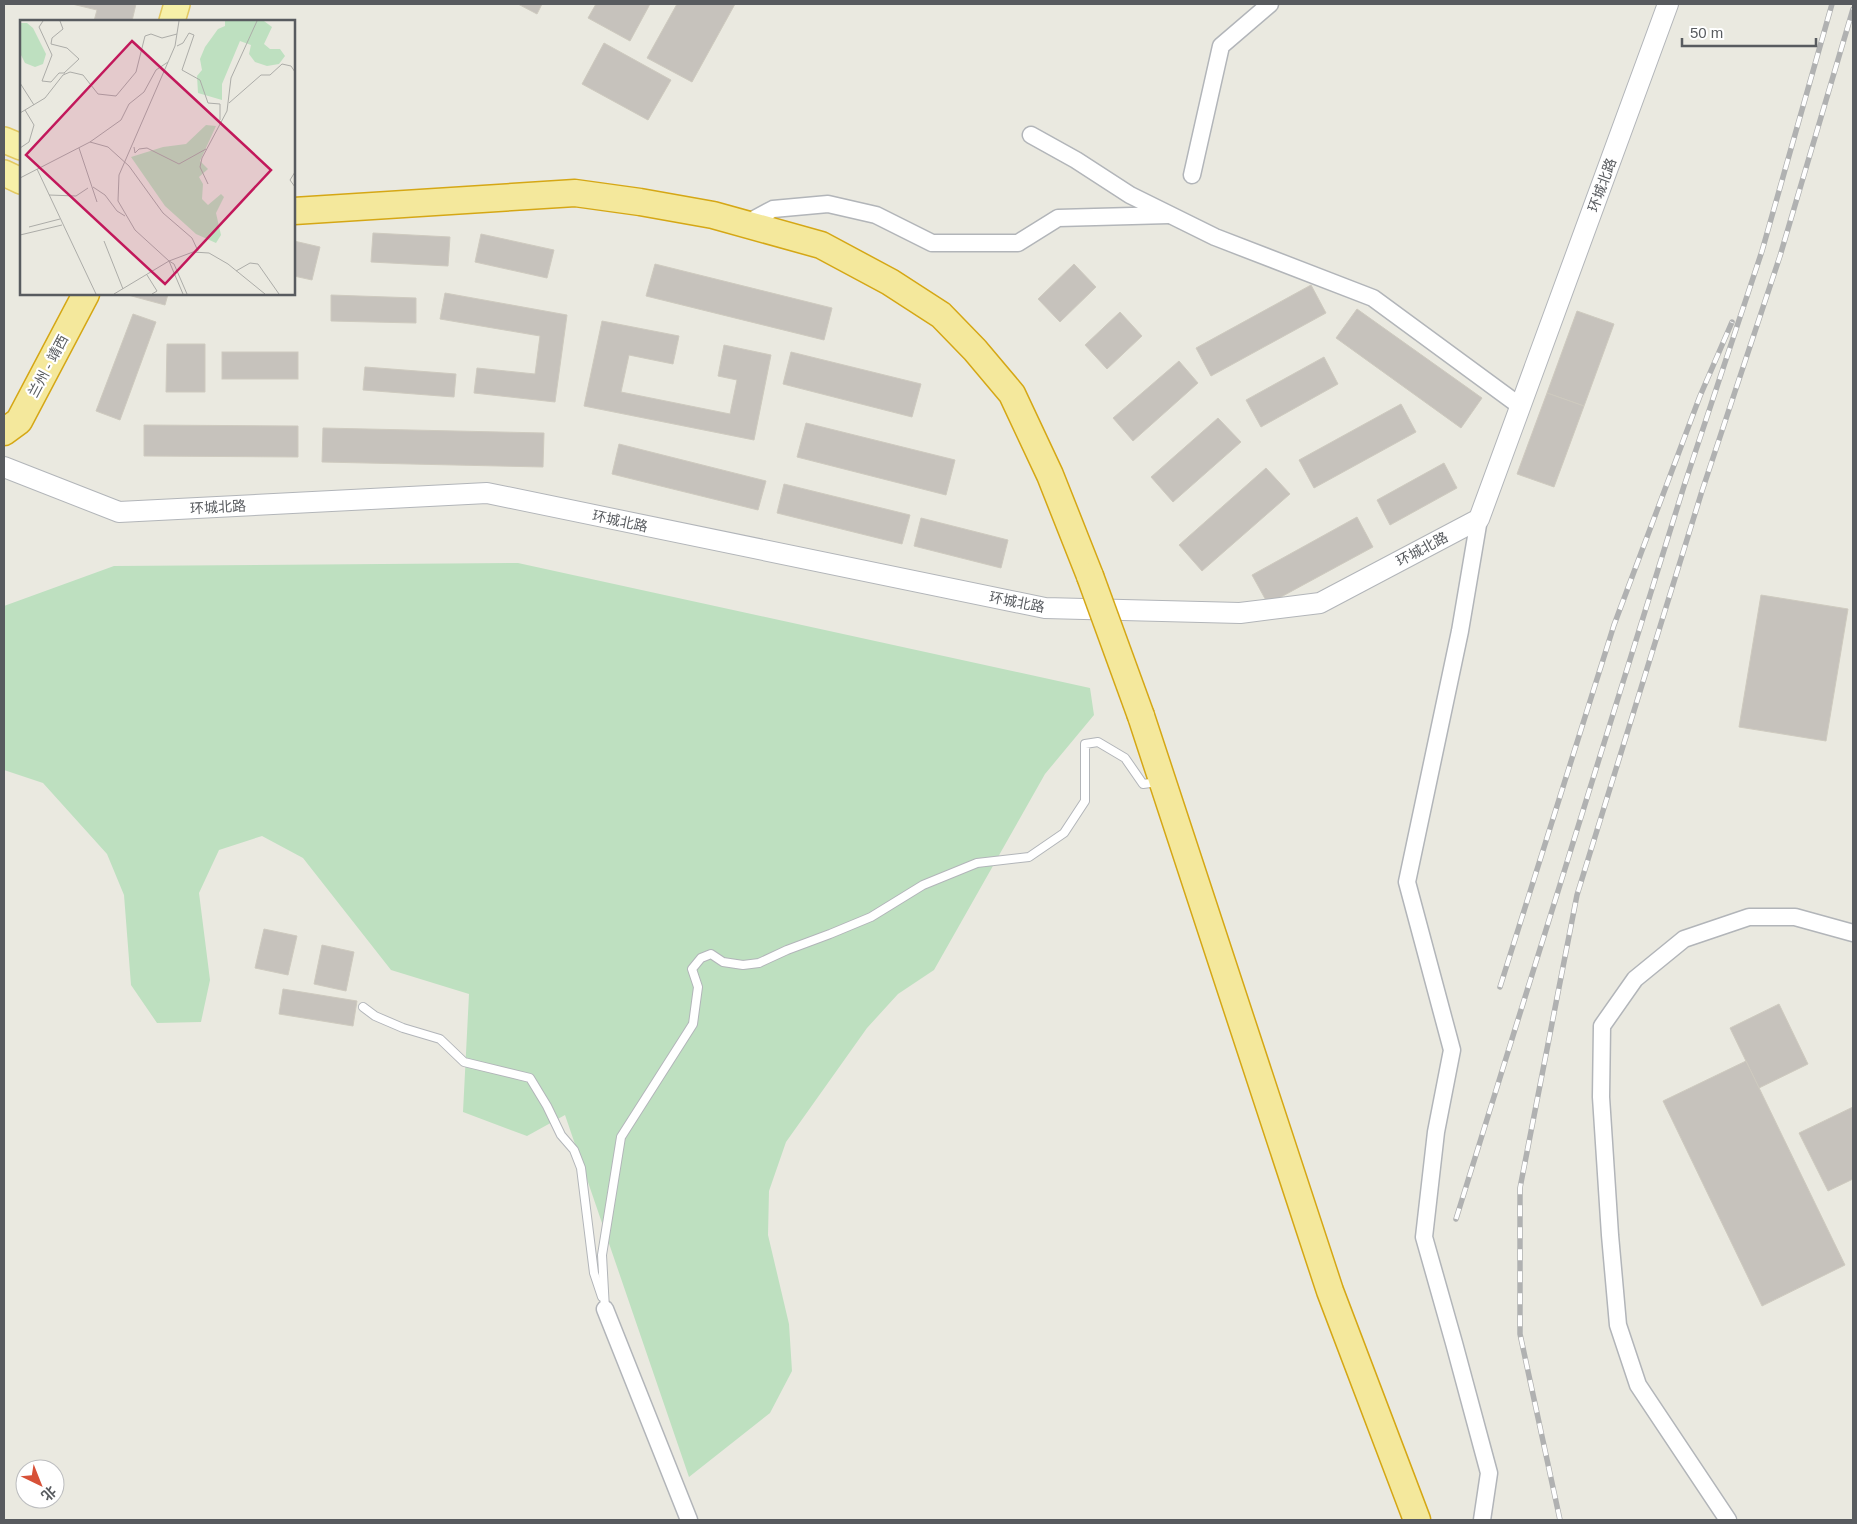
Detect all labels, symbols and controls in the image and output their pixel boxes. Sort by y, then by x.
scale bar [1682,15,1816,47]
inset map [20,20,295,295]
text: 50 m [1690,24,1723,41]
street label: 环城北路 [1585,156,1619,214]
street label: 兰州 - 靖西 [25,332,71,400]
street label: 环城北路 [190,498,246,516]
street label: 环城北路 [591,507,649,535]
street label: 环城北路 [1394,529,1450,569]
street label: 环城北路 [988,589,1046,615]
north arrow [15,1459,65,1509]
text: 北 [38,1483,59,1504]

